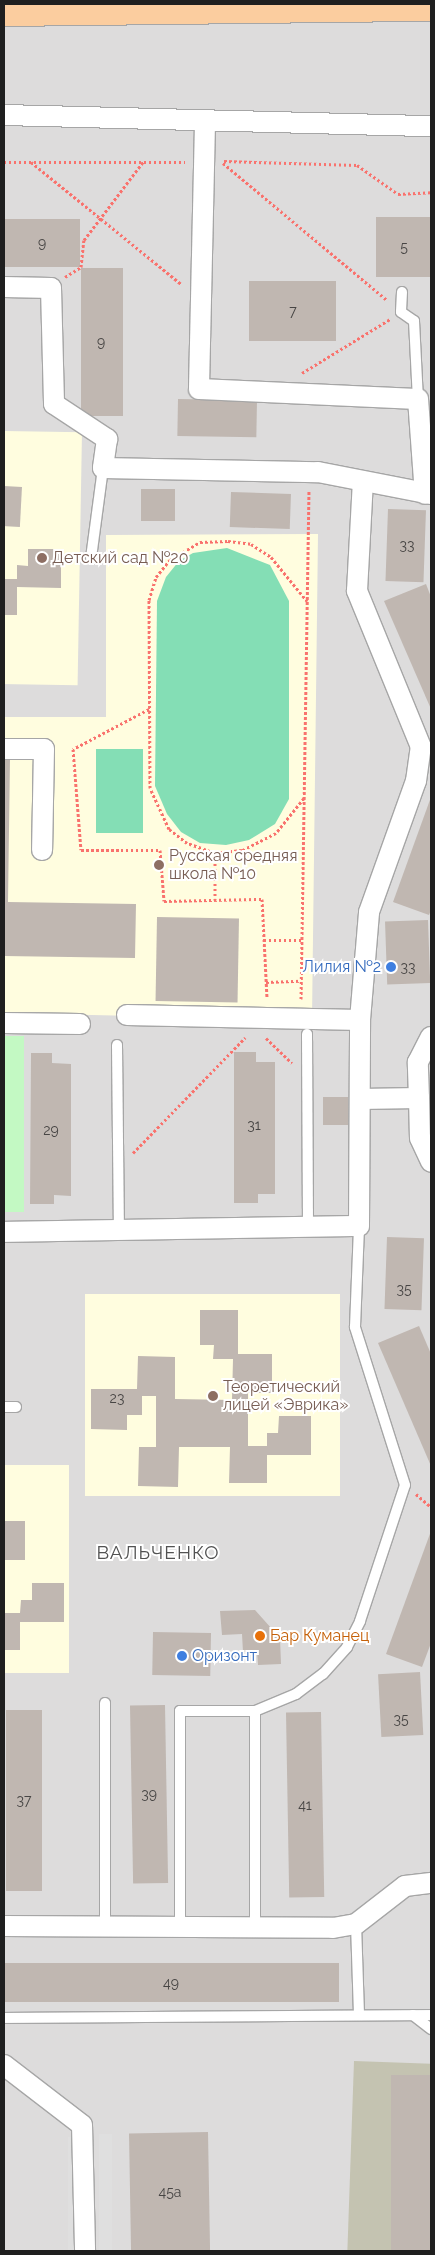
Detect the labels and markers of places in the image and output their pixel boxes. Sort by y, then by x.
place label: Детский сад №20 [52,548,188,568]
marker: Детский сад №20 [36,552,48,564]
place label: Русская средняя школа №10 [169,846,297,884]
marker: Русская средняя школа №10 [153,859,165,871]
place label: Лилия №2 [302,957,381,977]
marker: Лилия №2 [385,961,397,973]
place label: Теоретический лицей «Эврика» [223,1377,349,1415]
marker: Теоретический лицей «Эврика» [207,1390,219,1402]
place label: Бар Куманец [270,1626,369,1646]
marker: Бар Куманец [254,1630,266,1642]
place label: Оризонт [192,1646,257,1666]
marker: Оризонт [176,1650,188,1662]

